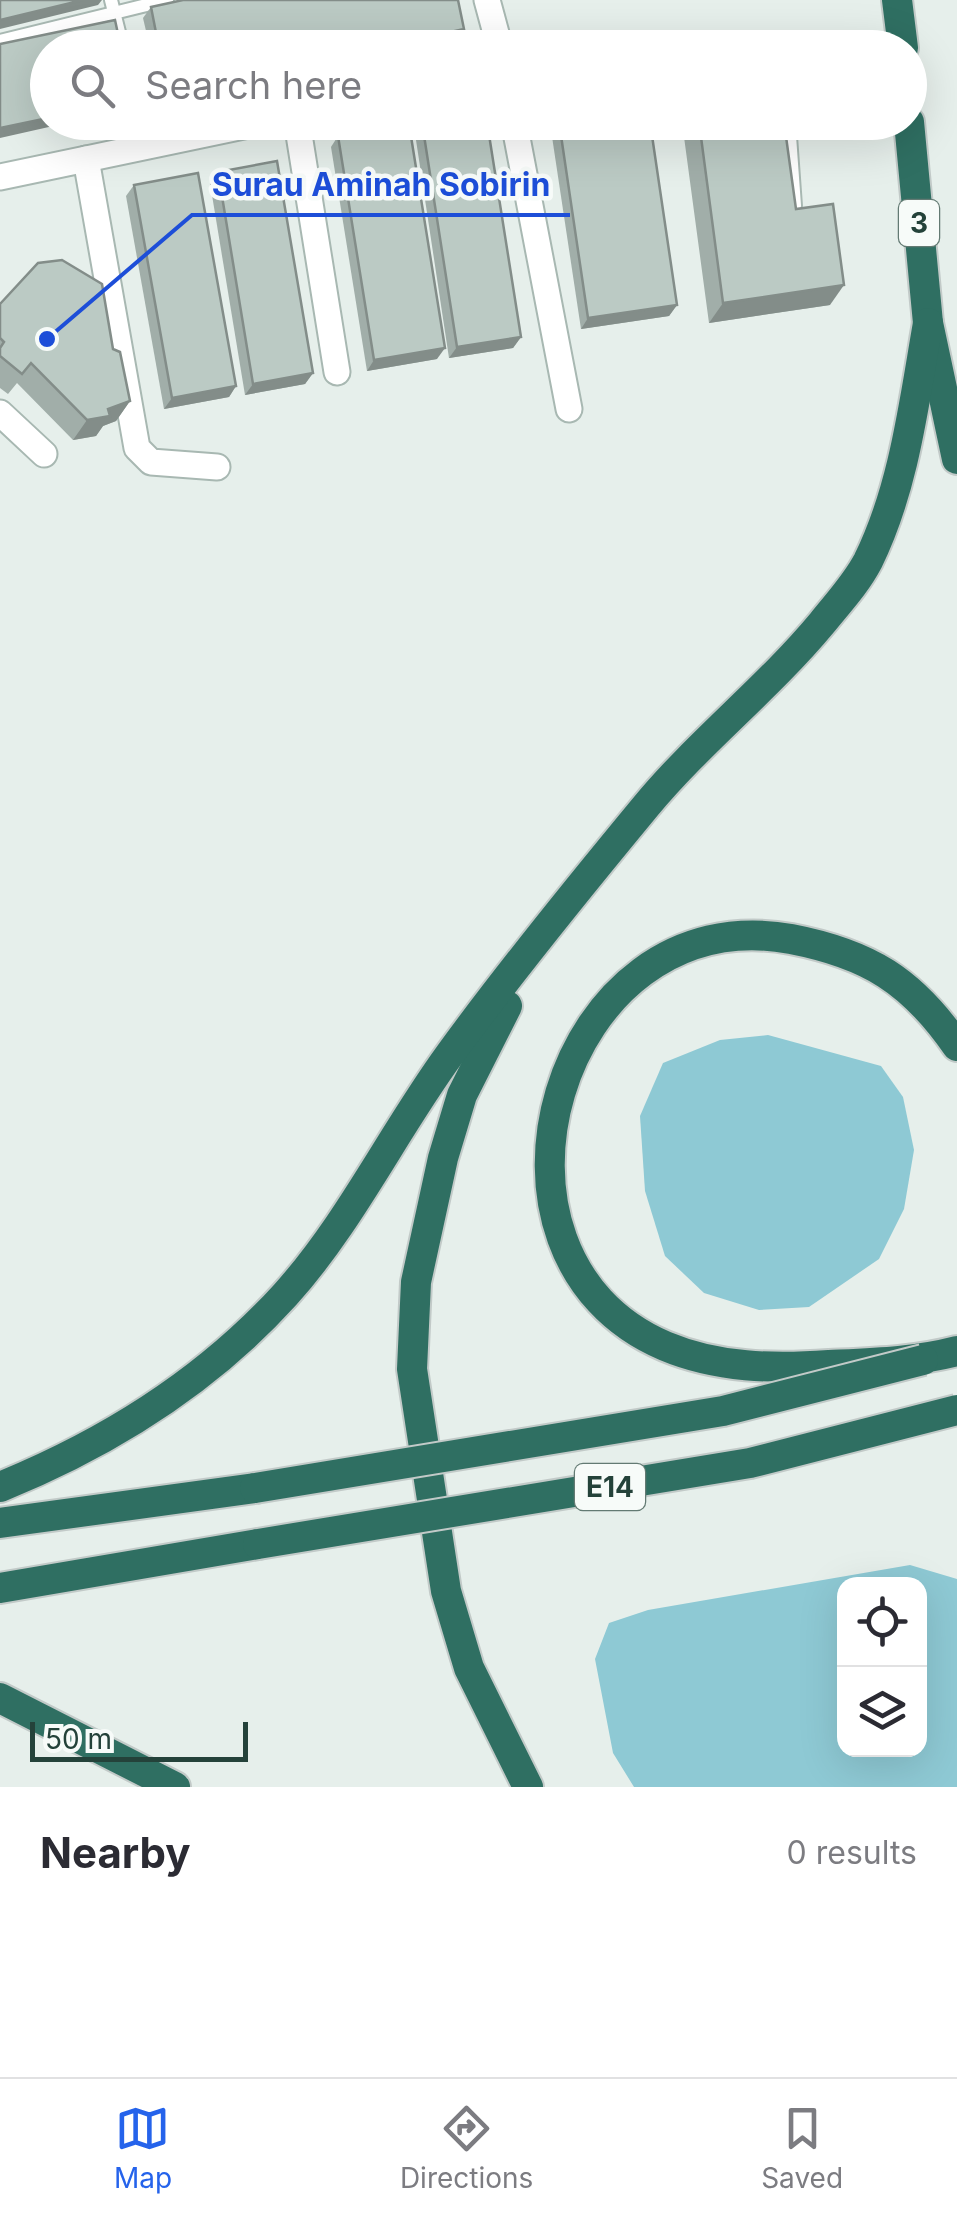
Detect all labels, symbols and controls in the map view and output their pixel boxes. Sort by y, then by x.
search box [30,30,927,140]
icon: search [65,58,120,113]
text: Search here [145,62,362,108]
callout: Surau Aminah Sobirin [192,153,570,215]
text: Surau Aminah Sobirin [212,165,550,204]
road number: 3 [899,200,939,246]
road number: E14 [575,1464,645,1510]
map controls [837,1577,927,1757]
button: locate [837,1577,927,1667]
button: layers [837,1667,927,1757]
scale bar [30,1717,248,1762]
text: 50 m [45,1722,112,1756]
text: Nearby [40,1827,191,1878]
text: 0 results [787,1833,917,1872]
tab: Map [114,2101,172,2195]
tab: Directions [400,2101,533,2195]
tab: Saved [761,2101,843,2195]

